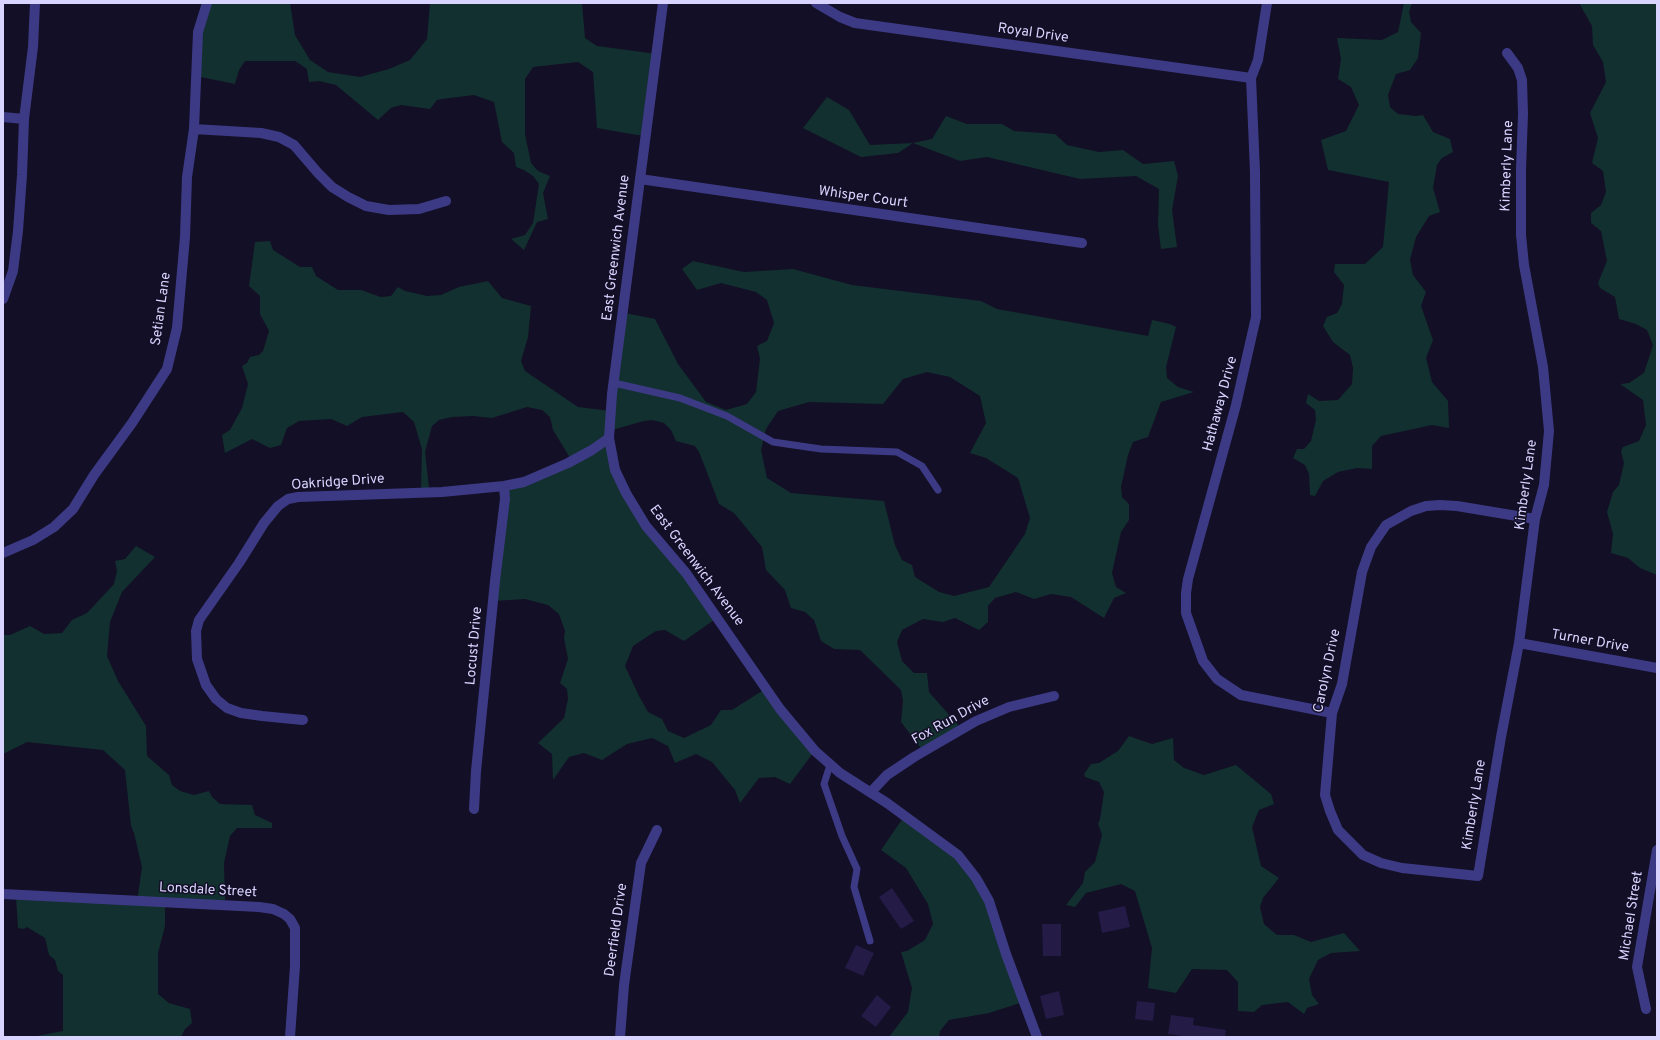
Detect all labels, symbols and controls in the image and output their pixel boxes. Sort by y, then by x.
street label: Royal Drive [997,21,1069,47]
street label: Kimberly Lane [1498,120,1518,212]
street label: East Greenwich Avenue [600,174,634,322]
street label: Whisper Court [817,183,909,213]
street label: Setian Lane [149,271,175,347]
street label: Hathaway Drive [1200,355,1242,453]
street label: Kimberly Lane [1512,439,1542,531]
street label: Oakridge Drive [291,471,385,495]
street label: East Greenwich Avenue [645,502,747,630]
street label: Locust Drive [463,606,487,686]
street label: Turner Drive [1550,627,1630,657]
street label: Carolyn Drive [1311,628,1345,714]
street label: Fox Run Drive [909,693,993,749]
street label: Kimberly Lane [1460,759,1490,851]
street label: Michael Street [1617,870,1647,962]
street label: Lonsdale Street [159,880,257,902]
street label: Deerfield Drive [602,882,632,978]

